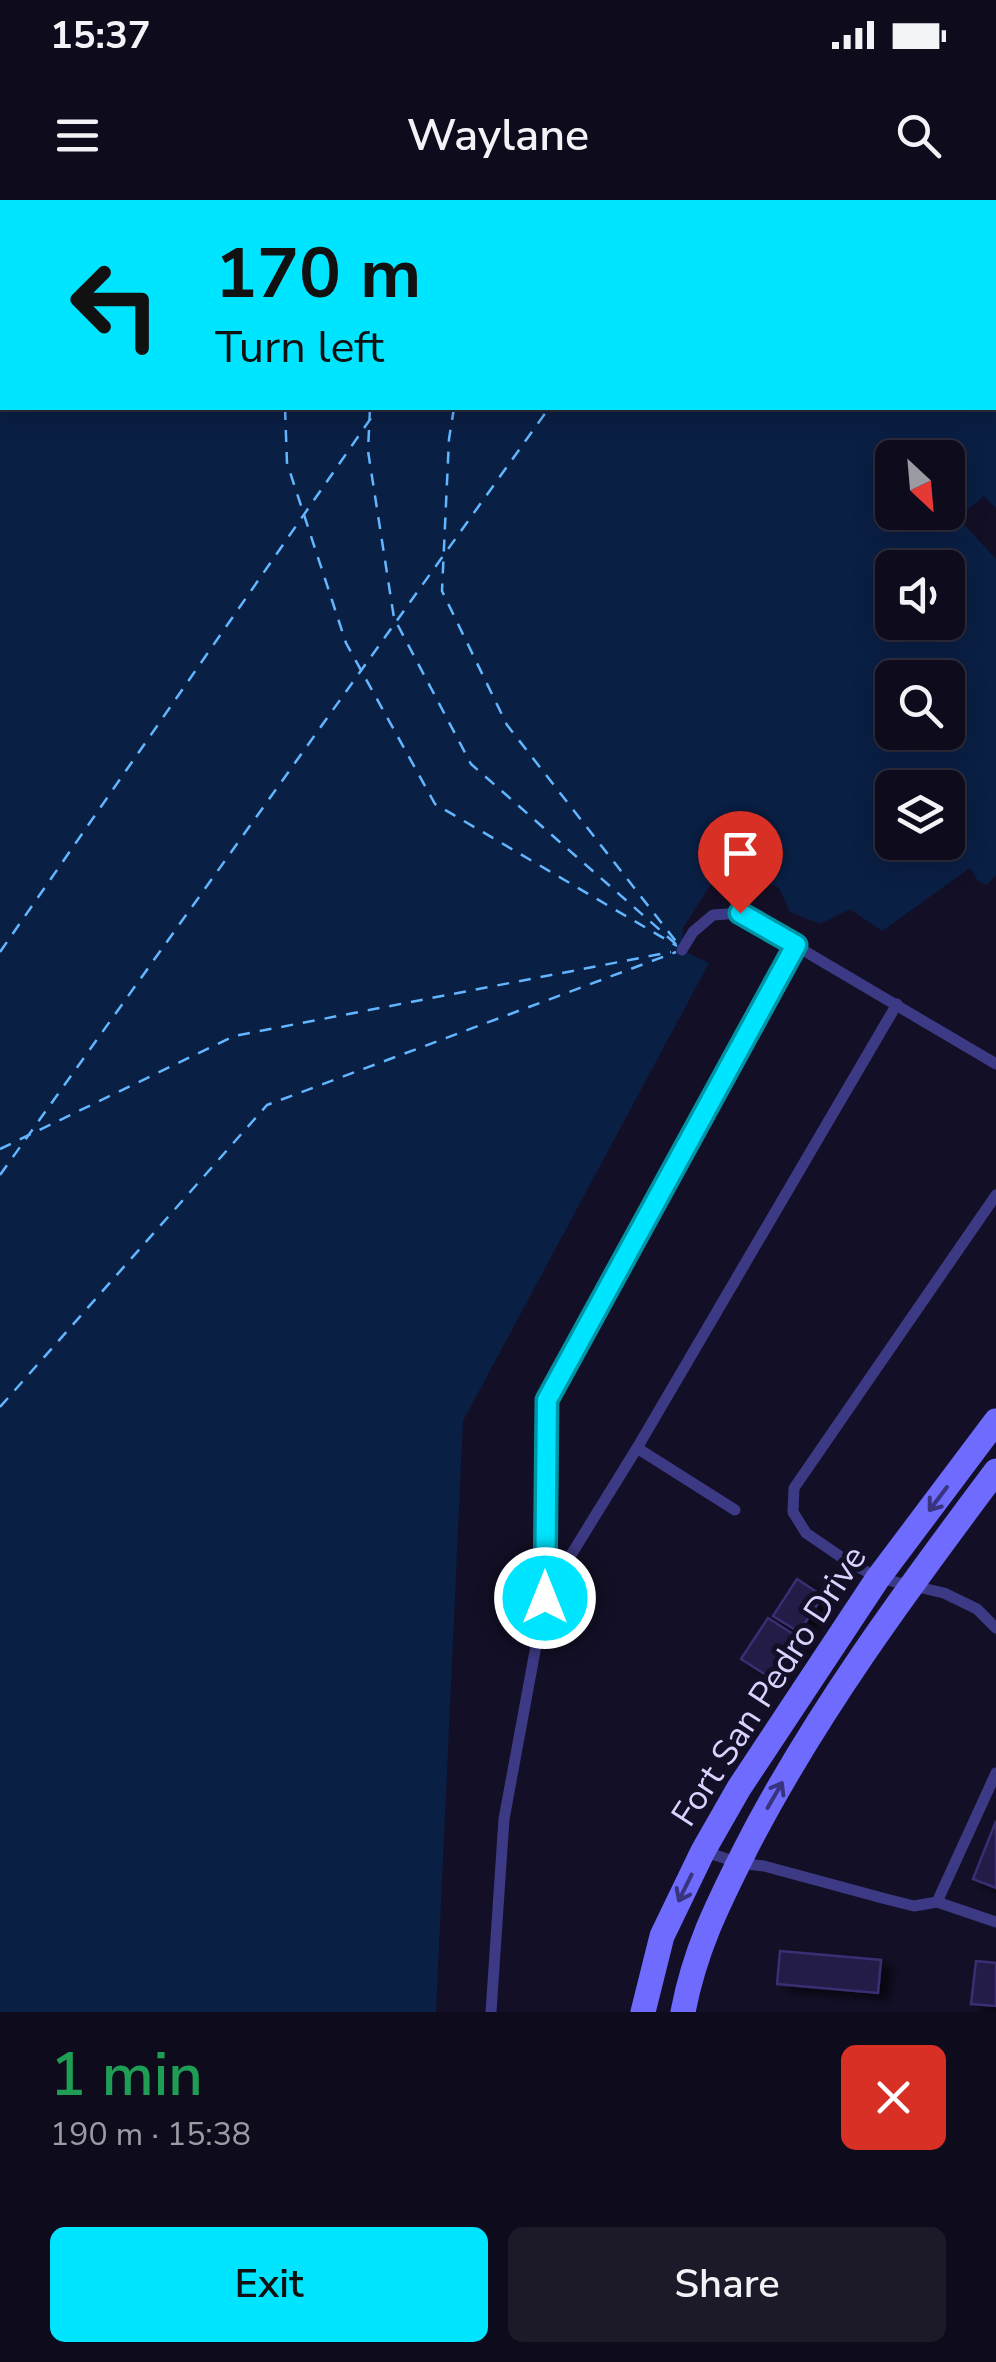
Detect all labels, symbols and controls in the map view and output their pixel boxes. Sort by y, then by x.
text: 15:37 [50,10,151,61]
text: Waylane [407,105,589,166]
icon: menu [50,108,105,163]
icon: search [891,108,946,163]
text: 170 m [215,226,421,322]
icon: left [50,240,180,370]
text: Turn left [215,317,384,378]
north arrow [875,440,965,530]
map controls [875,440,965,860]
button: sound [875,550,965,640]
button: search [875,660,965,750]
button: layers [875,770,965,860]
pin [698,811,783,914]
icon: arrive [713,826,768,881]
one-way arrow [927,1485,948,1512]
street label: Fort San Pedro Drive [661,1537,877,1835]
position arrow [493,1546,597,1650]
one-way arrow [765,1781,785,1809]
one-way arrow [674,1872,693,1902]
text: 1 min [50,2034,203,2116]
button: close [841,2045,946,2150]
text: 190 m · 15:38 [50,2113,251,2156]
button: Exit [50,2227,488,2342]
button: Share [508,2227,946,2342]

